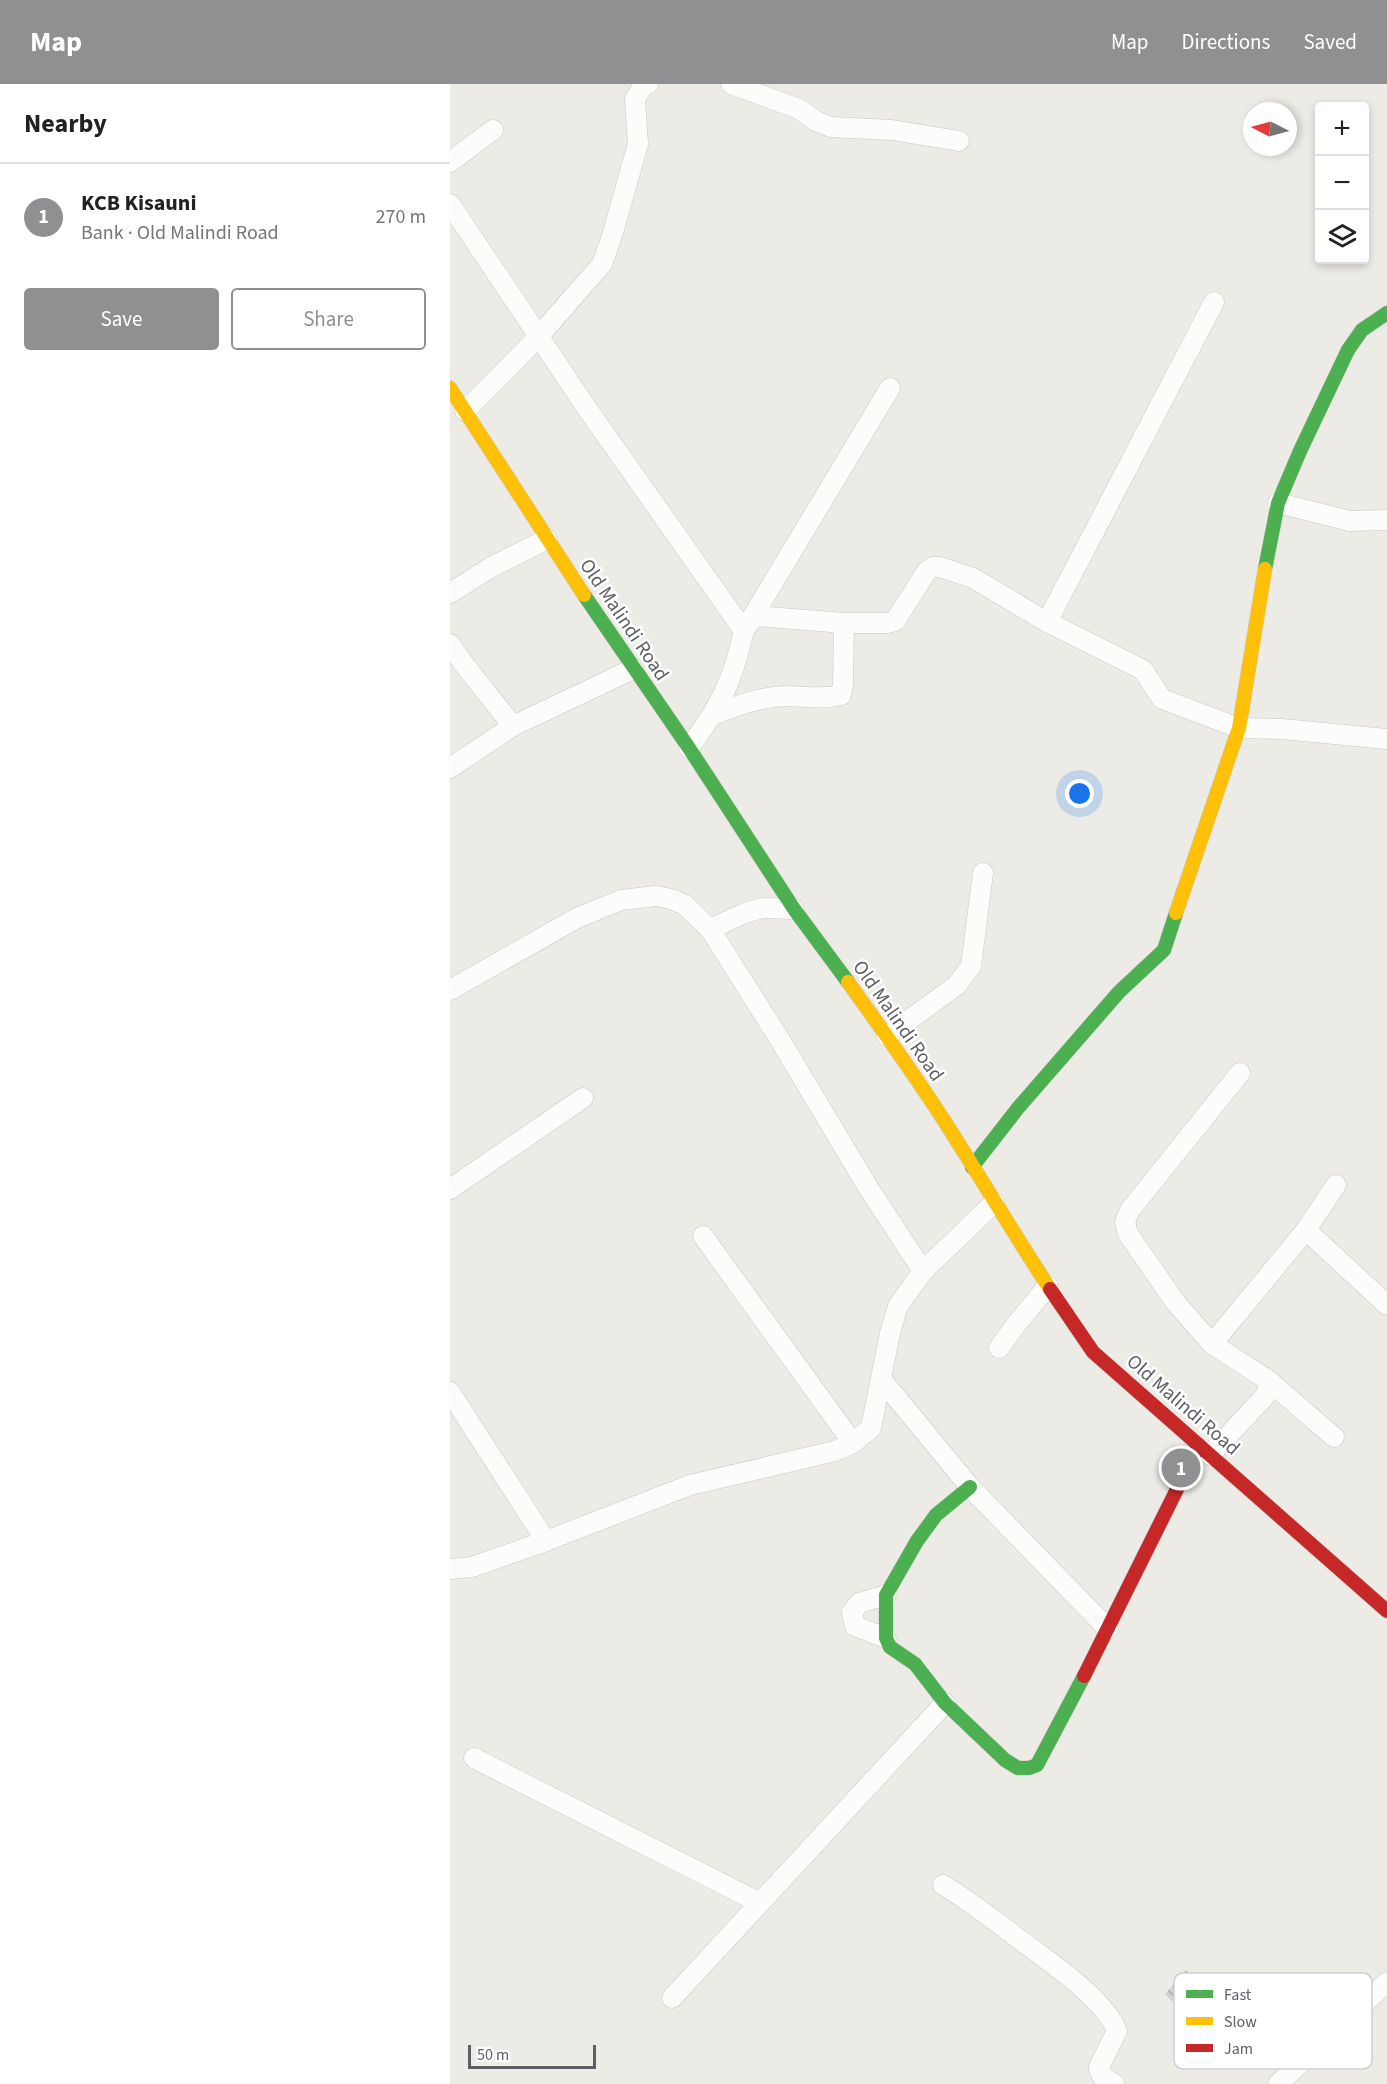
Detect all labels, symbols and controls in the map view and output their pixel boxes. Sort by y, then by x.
text: Map [30,22,82,62]
text: Map [1111,27,1149,57]
text: Directions [1182,27,1270,57]
text: Saved [1303,27,1357,57]
north arrow [1243,102,1297,156]
map controls [1315,102,1369,264]
button: + [1315,102,1369,156]
text: Nearby [24,105,107,142]
button: − [1315,156,1369,210]
text: KCB Kisauni [81,187,197,219]
text: 1 [38,203,49,231]
text: 270 m [376,203,426,231]
button: layers [1315,210,1369,264]
text: Bank · Old Malindi Road [81,219,279,247]
button: Save [24,288,219,350]
button: Share [231,288,426,350]
street label: Old Malindi Road [573,553,675,687]
your location [1065,779,1094,808]
street label: Old Malindi Road [846,955,950,1087]
street label: Old Malindi Road [1120,1348,1246,1462]
pin: 1 [1162,1446,1200,1490]
legend [1174,1973,1372,2069]
text: Fast [1224,1984,1252,2006]
text: Slow [1224,2011,1257,2033]
text: Jam [1224,2038,1253,2060]
scale bar [468,2042,596,2070]
text: 50 m [477,2044,509,2066]

